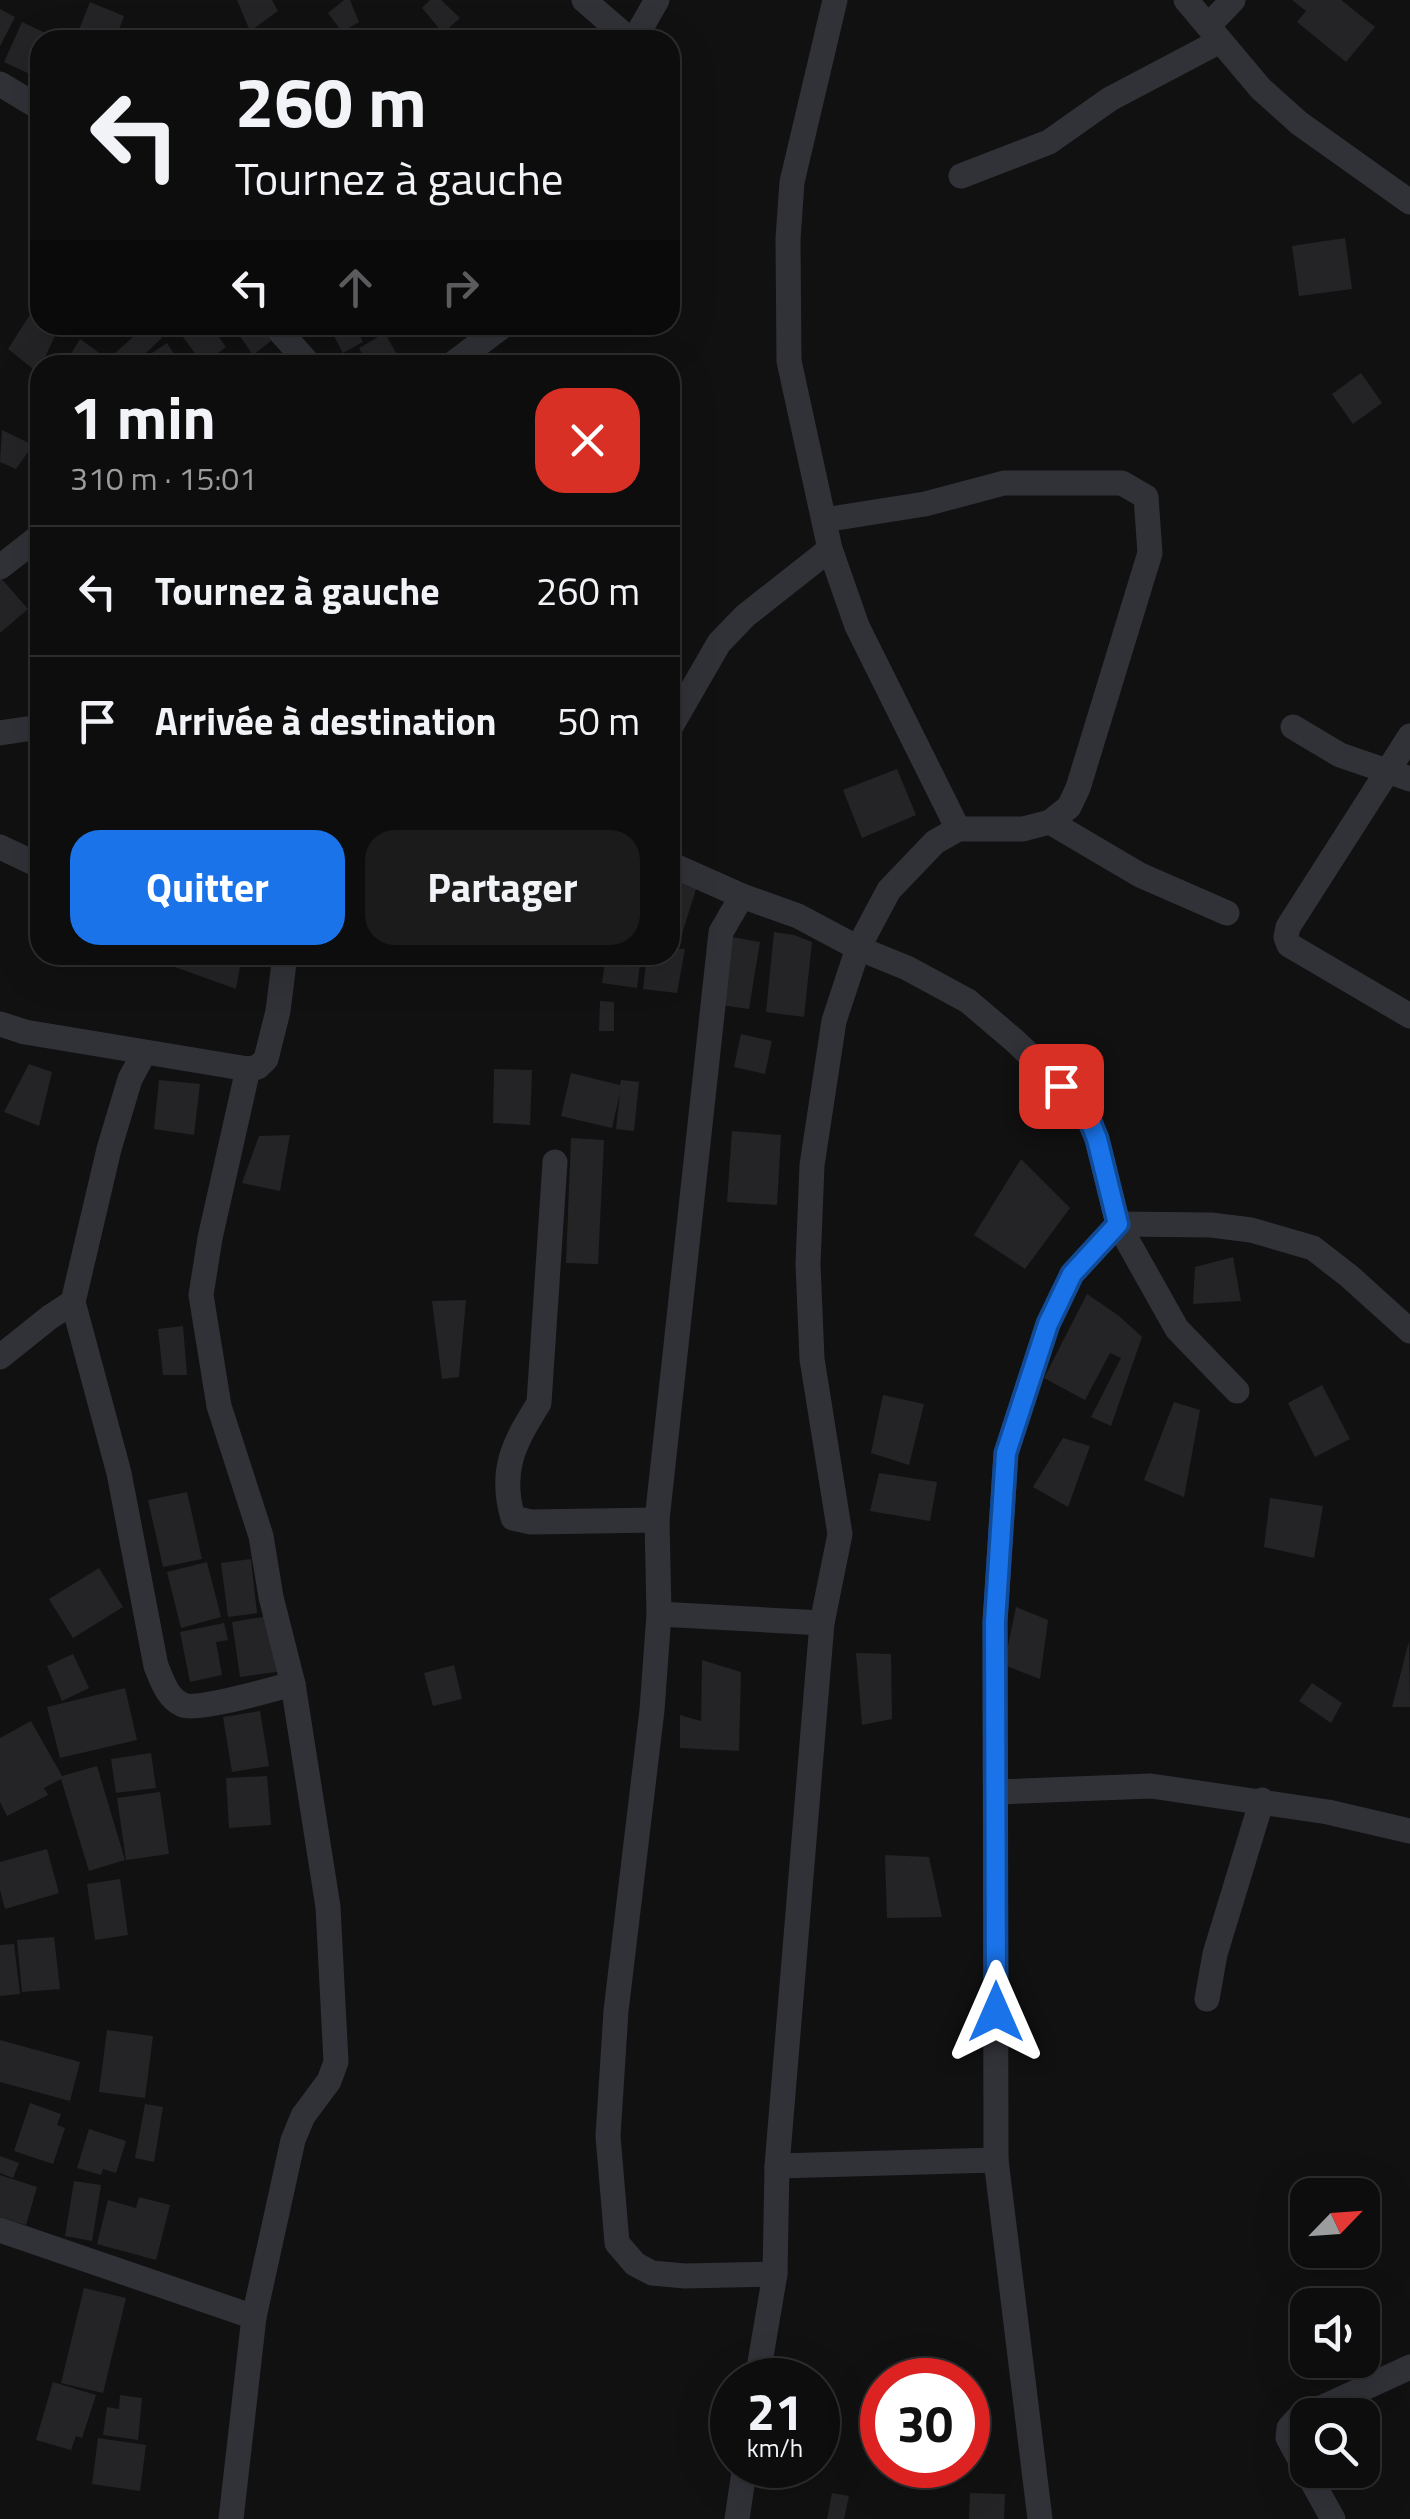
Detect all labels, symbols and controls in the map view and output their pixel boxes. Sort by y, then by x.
text: 260 m [235,48,427,154]
icon: left [70,70,200,200]
text: Tournez à gauche [235,144,564,212]
icon: left [223,260,278,315]
icon: ahead [328,260,383,315]
icon: right [433,260,488,315]
text: 1 min [70,371,216,462]
button: close [535,388,640,493]
text: 310 m · 15:01 [70,454,257,502]
text: Tournez à gauche [155,562,440,620]
text: 260 m [536,562,640,620]
icon: left [70,564,125,619]
text: Arrivée à destination [155,692,497,750]
text: 50 m [557,692,640,750]
icon: arrive [70,694,125,749]
button: Quitter [70,830,345,945]
button: Partager [365,830,640,945]
pin [1019,1044,1104,1129]
icon: arrive [1034,1059,1089,1114]
position arrow [944,1960,1048,2064]
north arrow [1290,2178,1380,2268]
map controls [1290,2178,1380,2488]
button: sound [1290,2288,1380,2378]
speed limit sign: 30 [860,2358,990,2488]
text: 21 [747,2373,803,2449]
button: search [1290,2398,1380,2488]
text: km/h [747,2429,803,2467]

